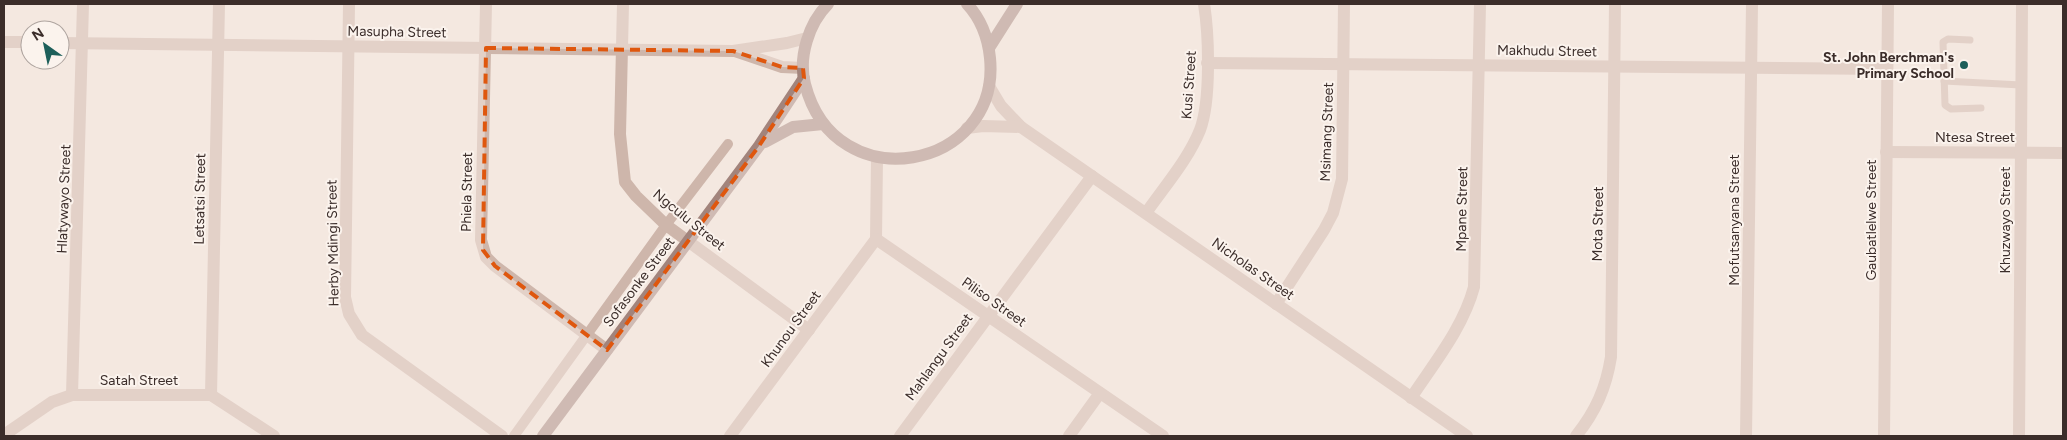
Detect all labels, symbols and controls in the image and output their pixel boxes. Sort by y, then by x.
north arrow [20,20,70,70]
street label: Masupha Street [347,23,447,41]
text: N [29,24,47,45]
street label: Makhudu Street [1497,42,1597,60]
place label: St. John Berchman's Primary School [1823,49,1954,82]
street label: Kusi Street [1178,50,1200,120]
marker: St. John Berchman's Primary School [1958,59,1970,71]
street label: Msimang Street [1317,82,1337,182]
street label: Ntesa Street [1935,129,2015,146]
street label: Hlatywayo Street [54,144,74,254]
street label: Phiela Street [458,152,476,232]
street label: Letsatsi Street [191,153,209,245]
street label: Mofutsanyana Street [1726,154,1743,286]
street label: Gaubatlelwe Street [1863,159,1880,281]
street label: Mpane Street [1453,166,1471,252]
street label: Khuzwayo Street [1997,167,2014,273]
street label: Herby Mdingi Street [323,179,343,307]
street label: Ngculu Street [649,186,729,254]
street label: Mota Street [1589,186,1607,262]
street label: Sofasonke Street [600,234,678,330]
street label: Nicholas Street [1208,234,1298,304]
street label: Piliso Street [958,274,1030,330]
street label: Khunou Street [758,287,824,371]
street label: Mahlangu Street [902,310,976,404]
street label: Satah Street [100,372,178,389]

